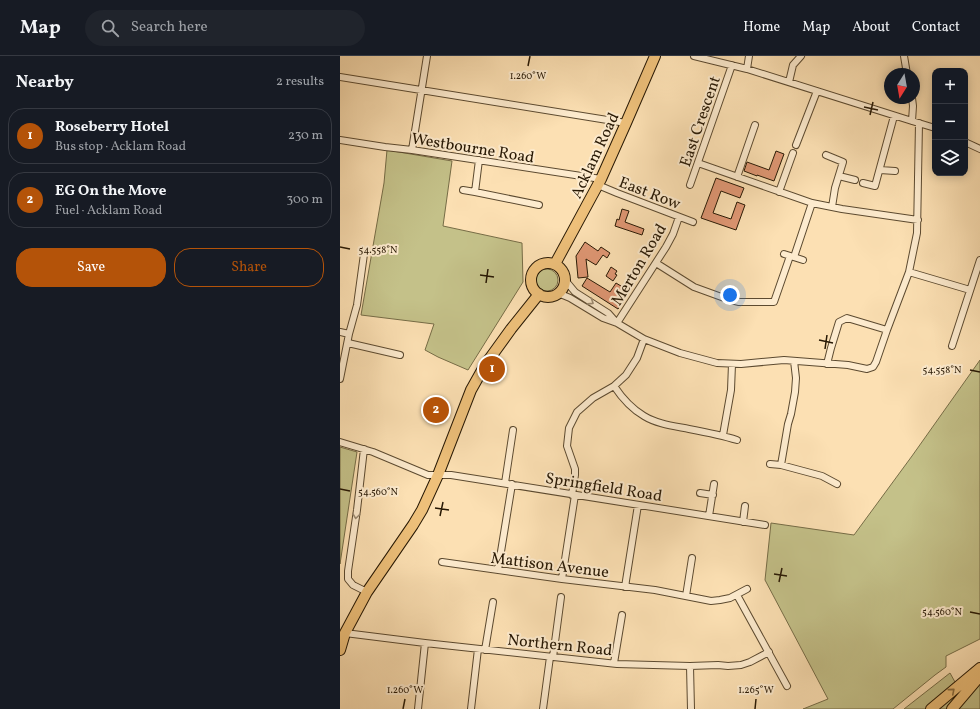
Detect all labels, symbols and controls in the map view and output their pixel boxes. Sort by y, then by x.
search box [85,10,365,46]
text: Map [20,15,61,41]
icon: search [99,17,121,39]
text: Search here [131,17,208,38]
text: Home [743,18,780,37]
text: Map [802,18,830,37]
text: About [852,18,890,37]
text: Contact [912,18,960,37]
north arrow [884,68,920,104]
map controls [932,68,968,176]
button: + [932,68,968,104]
text: 1.260°W [510,69,546,83]
text: Nearby [16,71,74,94]
text: 2 results [276,73,324,91]
street label: East Crescent [675,73,727,170]
button: − [932,104,968,140]
street label: Acklam Road [566,109,625,202]
text: Roseberry Hotel [55,117,169,138]
text: 1 [27,127,33,145]
text: 230 m [288,127,323,145]
street label: Westbourne Road [410,128,536,170]
text: Bus stop · Acklam Road [55,138,186,156]
button: layers [932,140,968,176]
street label: East Row [615,172,684,216]
text: EG On the Move [55,181,166,202]
text: 2 [27,191,33,209]
text: 300 m [287,191,323,209]
text: Fuel · Acklam Road [55,202,162,220]
street label: Merton Road [607,220,673,310]
text: 54.558°N [359,243,398,257]
button: Save [16,248,166,287]
button: Share [174,248,324,287]
your location [720,285,740,305]
one-way arrow [587,297,594,304]
pin: 1 [479,354,505,384]
text: 54.558°N [923,363,962,377]
pin: 2 [423,395,449,425]
street label: Springfield Road [544,468,664,508]
text: 54.560°N [358,485,398,499]
one-way arrow [352,513,361,519]
street label: Mattison Avenue [489,548,610,584]
text: 54.560°N [922,605,962,619]
street label: Northern Road [506,630,613,662]
text: 1.260°W [387,683,423,697]
text: 1.265°W [738,683,774,697]
one-way arrow [947,689,955,696]

